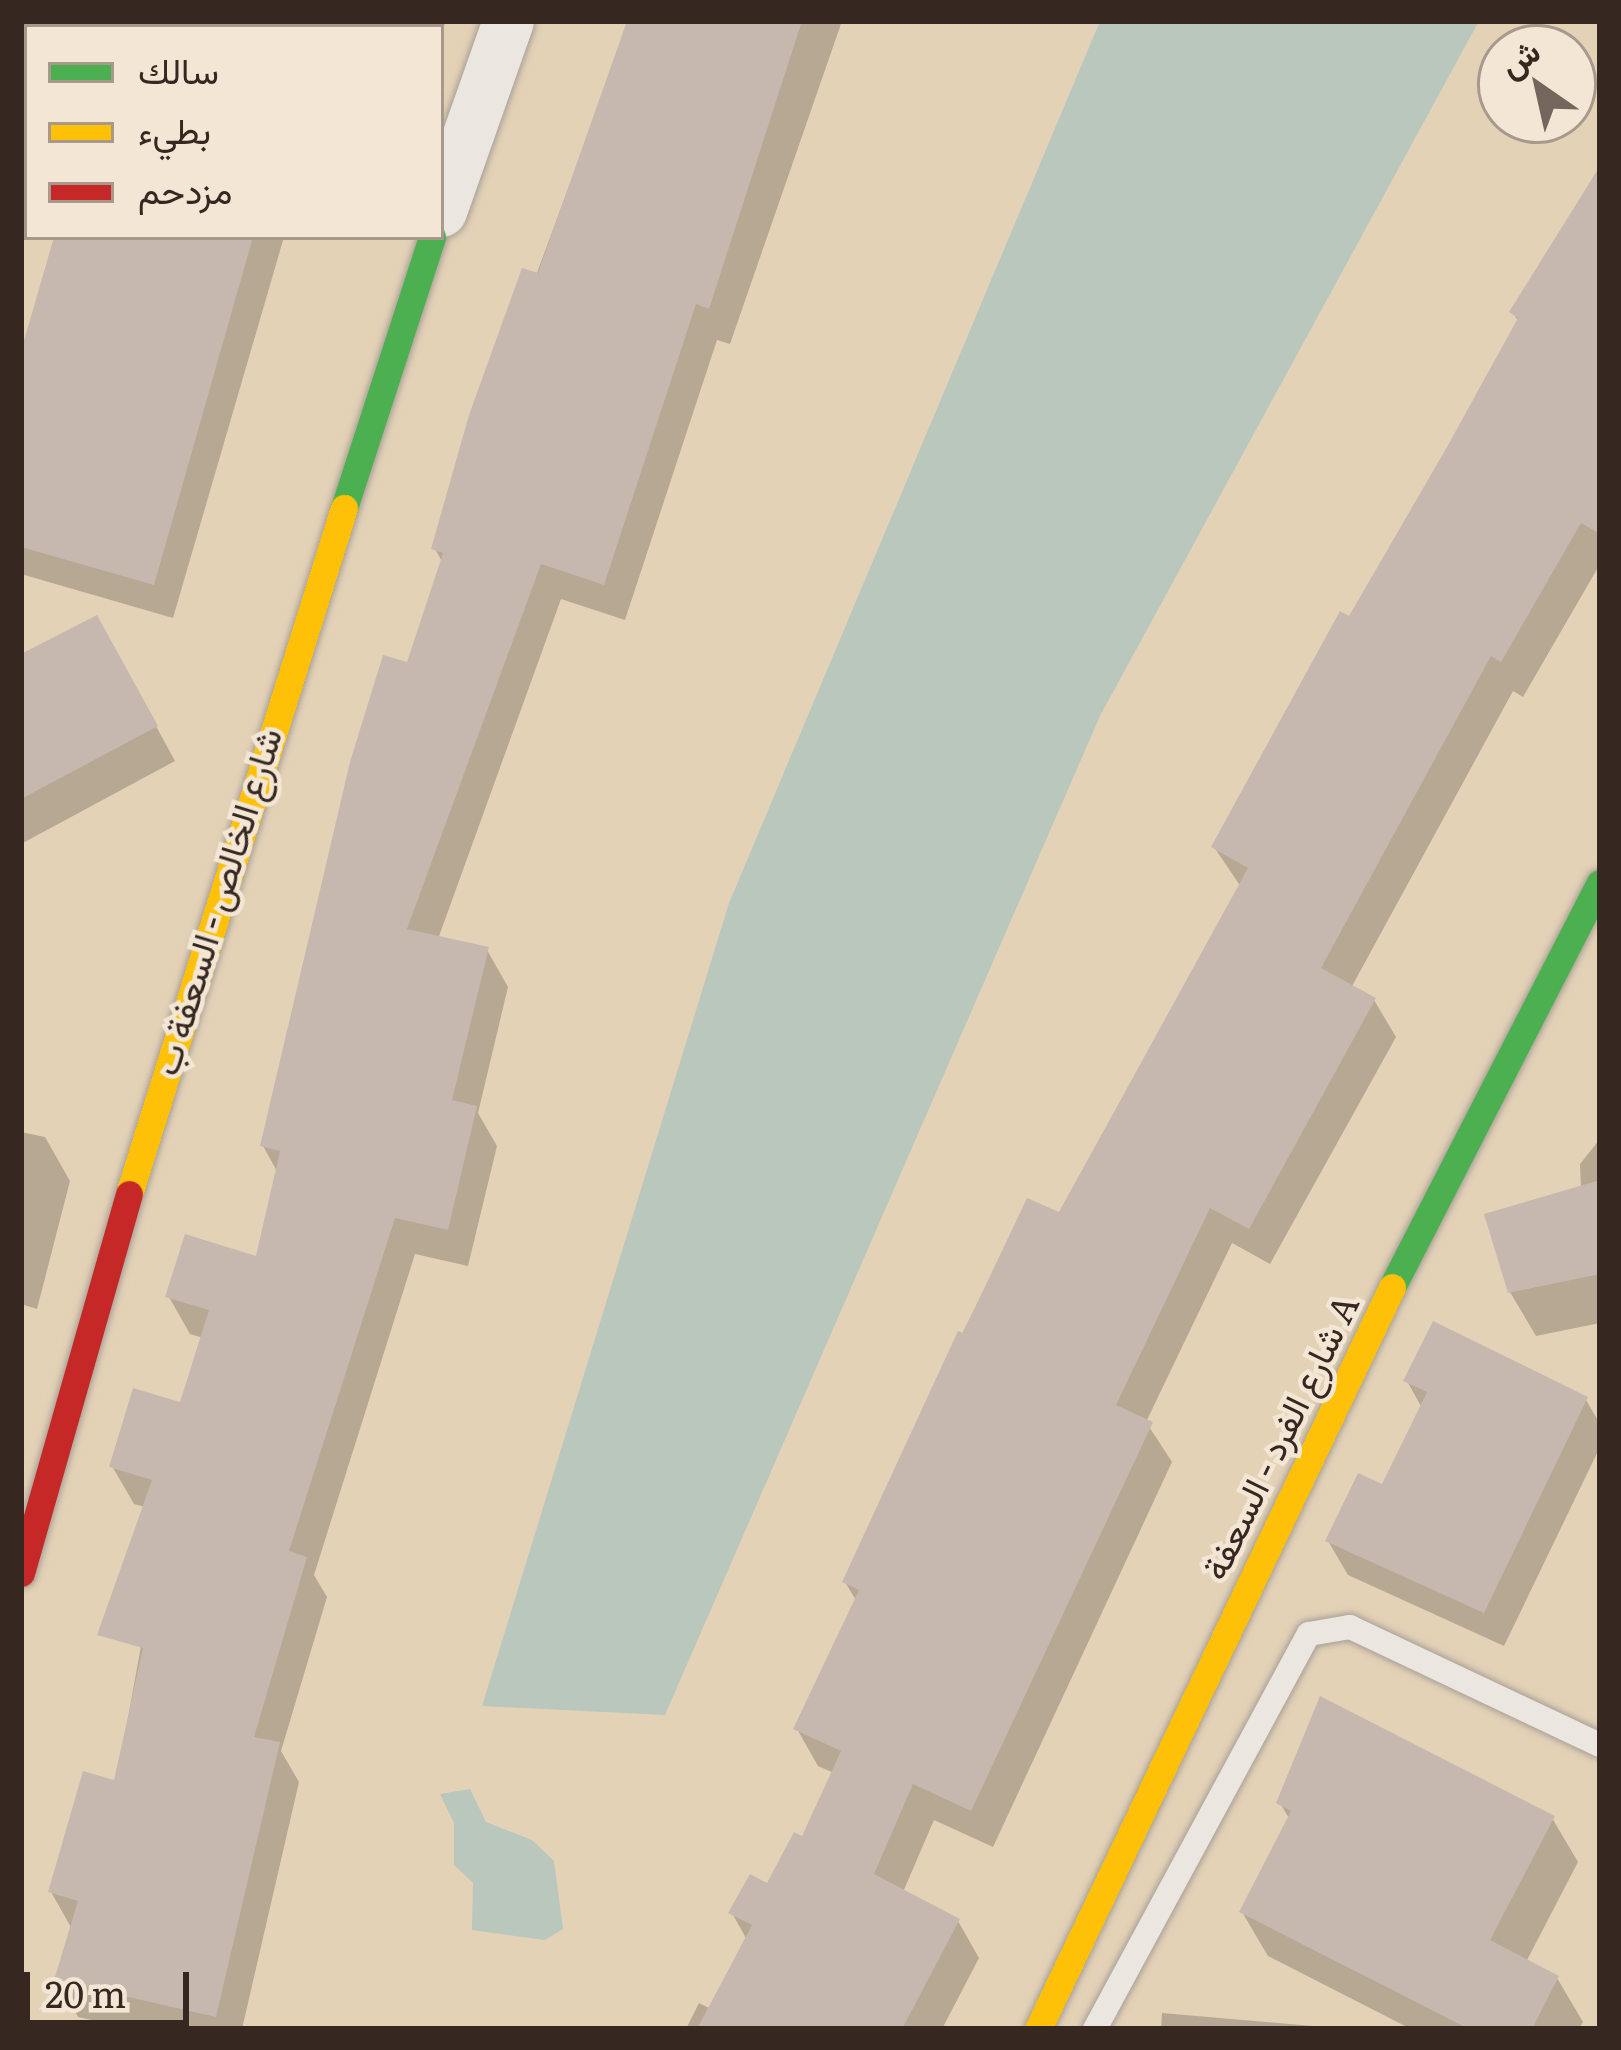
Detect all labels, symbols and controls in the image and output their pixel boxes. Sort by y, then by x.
legend [24,24,444,240]
north arrow [1477,24,1597,144]
text: ش [1488,25,1548,88]
text: سالك [138,42,219,95]
text: بطيء [138,102,211,155]
text: مزدحم [138,162,232,215]
street label: شارع الخالص - السعفة ب [142,722,288,1080]
street label: شارع الفرد - السعفة A [1190,1286,1366,1586]
scale bar [30,1948,195,2022]
text: 20 m [45,1966,126,2019]

